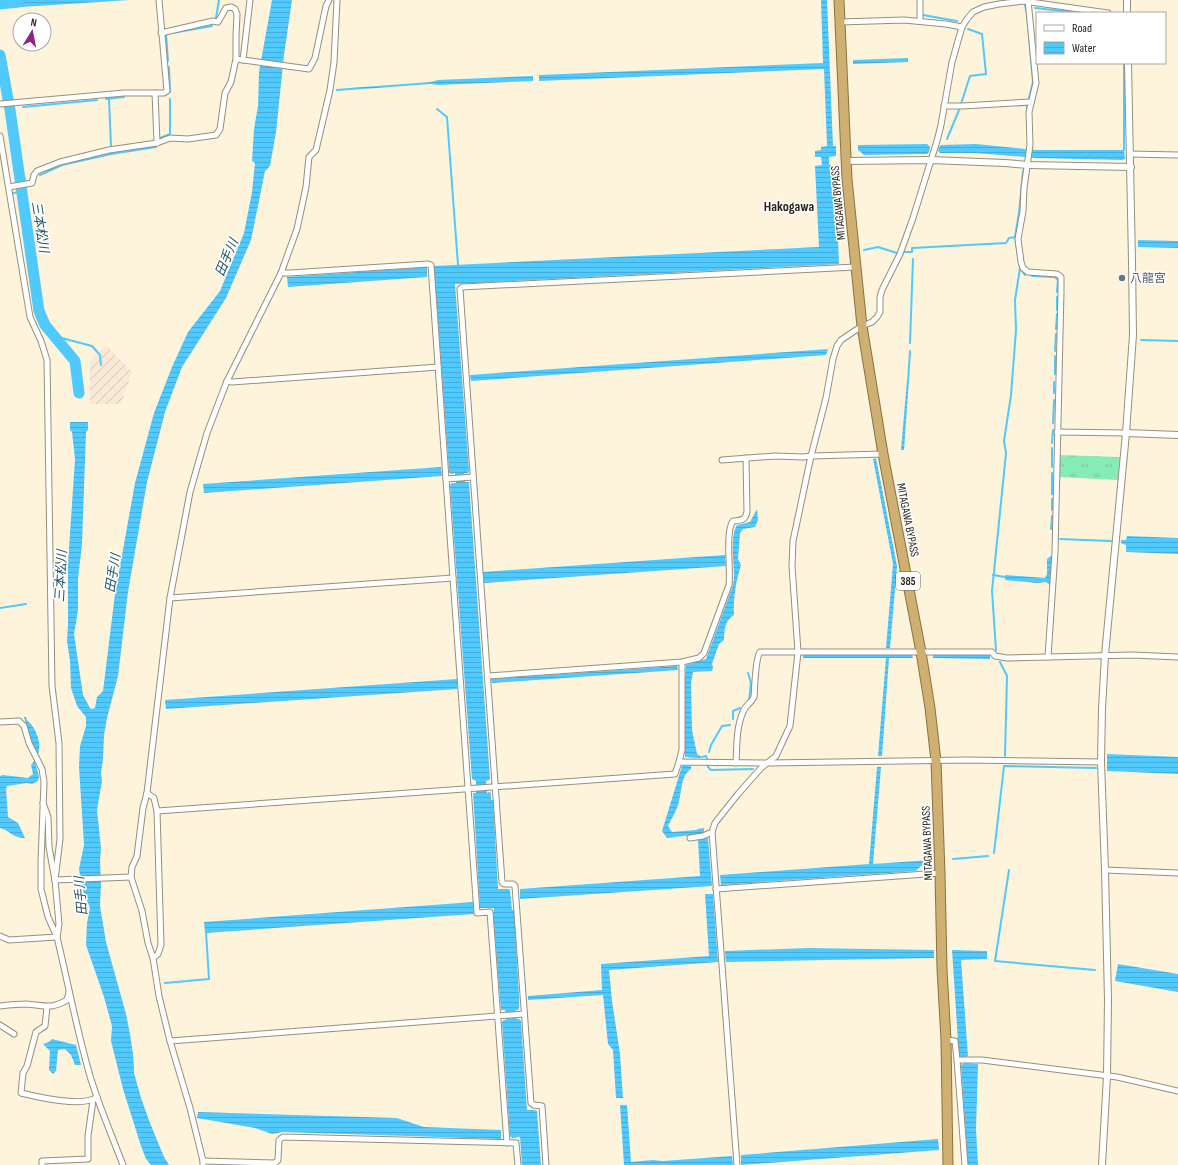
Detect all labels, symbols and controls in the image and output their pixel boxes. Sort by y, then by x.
north arrow [12,12,52,52]
legend [1036,12,1166,64]
text: N [30,16,38,30]
text: Road [1072,21,1092,36]
text: Water [1072,41,1096,56]
street label: MITAGAWA BYPASS [828,165,849,241]
district label: Hakogawa [764,198,814,215]
water label: 三本松川 [28,200,52,256]
water label: 田手川 [212,234,243,278]
place label: 八龍宮 [1130,271,1166,286]
marker: 八龍宮 [1117,273,1127,283]
street label: MITAGAWA BYPASS [893,482,922,558]
water label: 三本松川 [52,548,70,602]
water label: 田手川 [102,551,124,594]
road number: 385 [896,572,920,590]
street label: MITAGAWA BYPASS [919,805,936,881]
water label: 田手川 [71,874,91,916]

